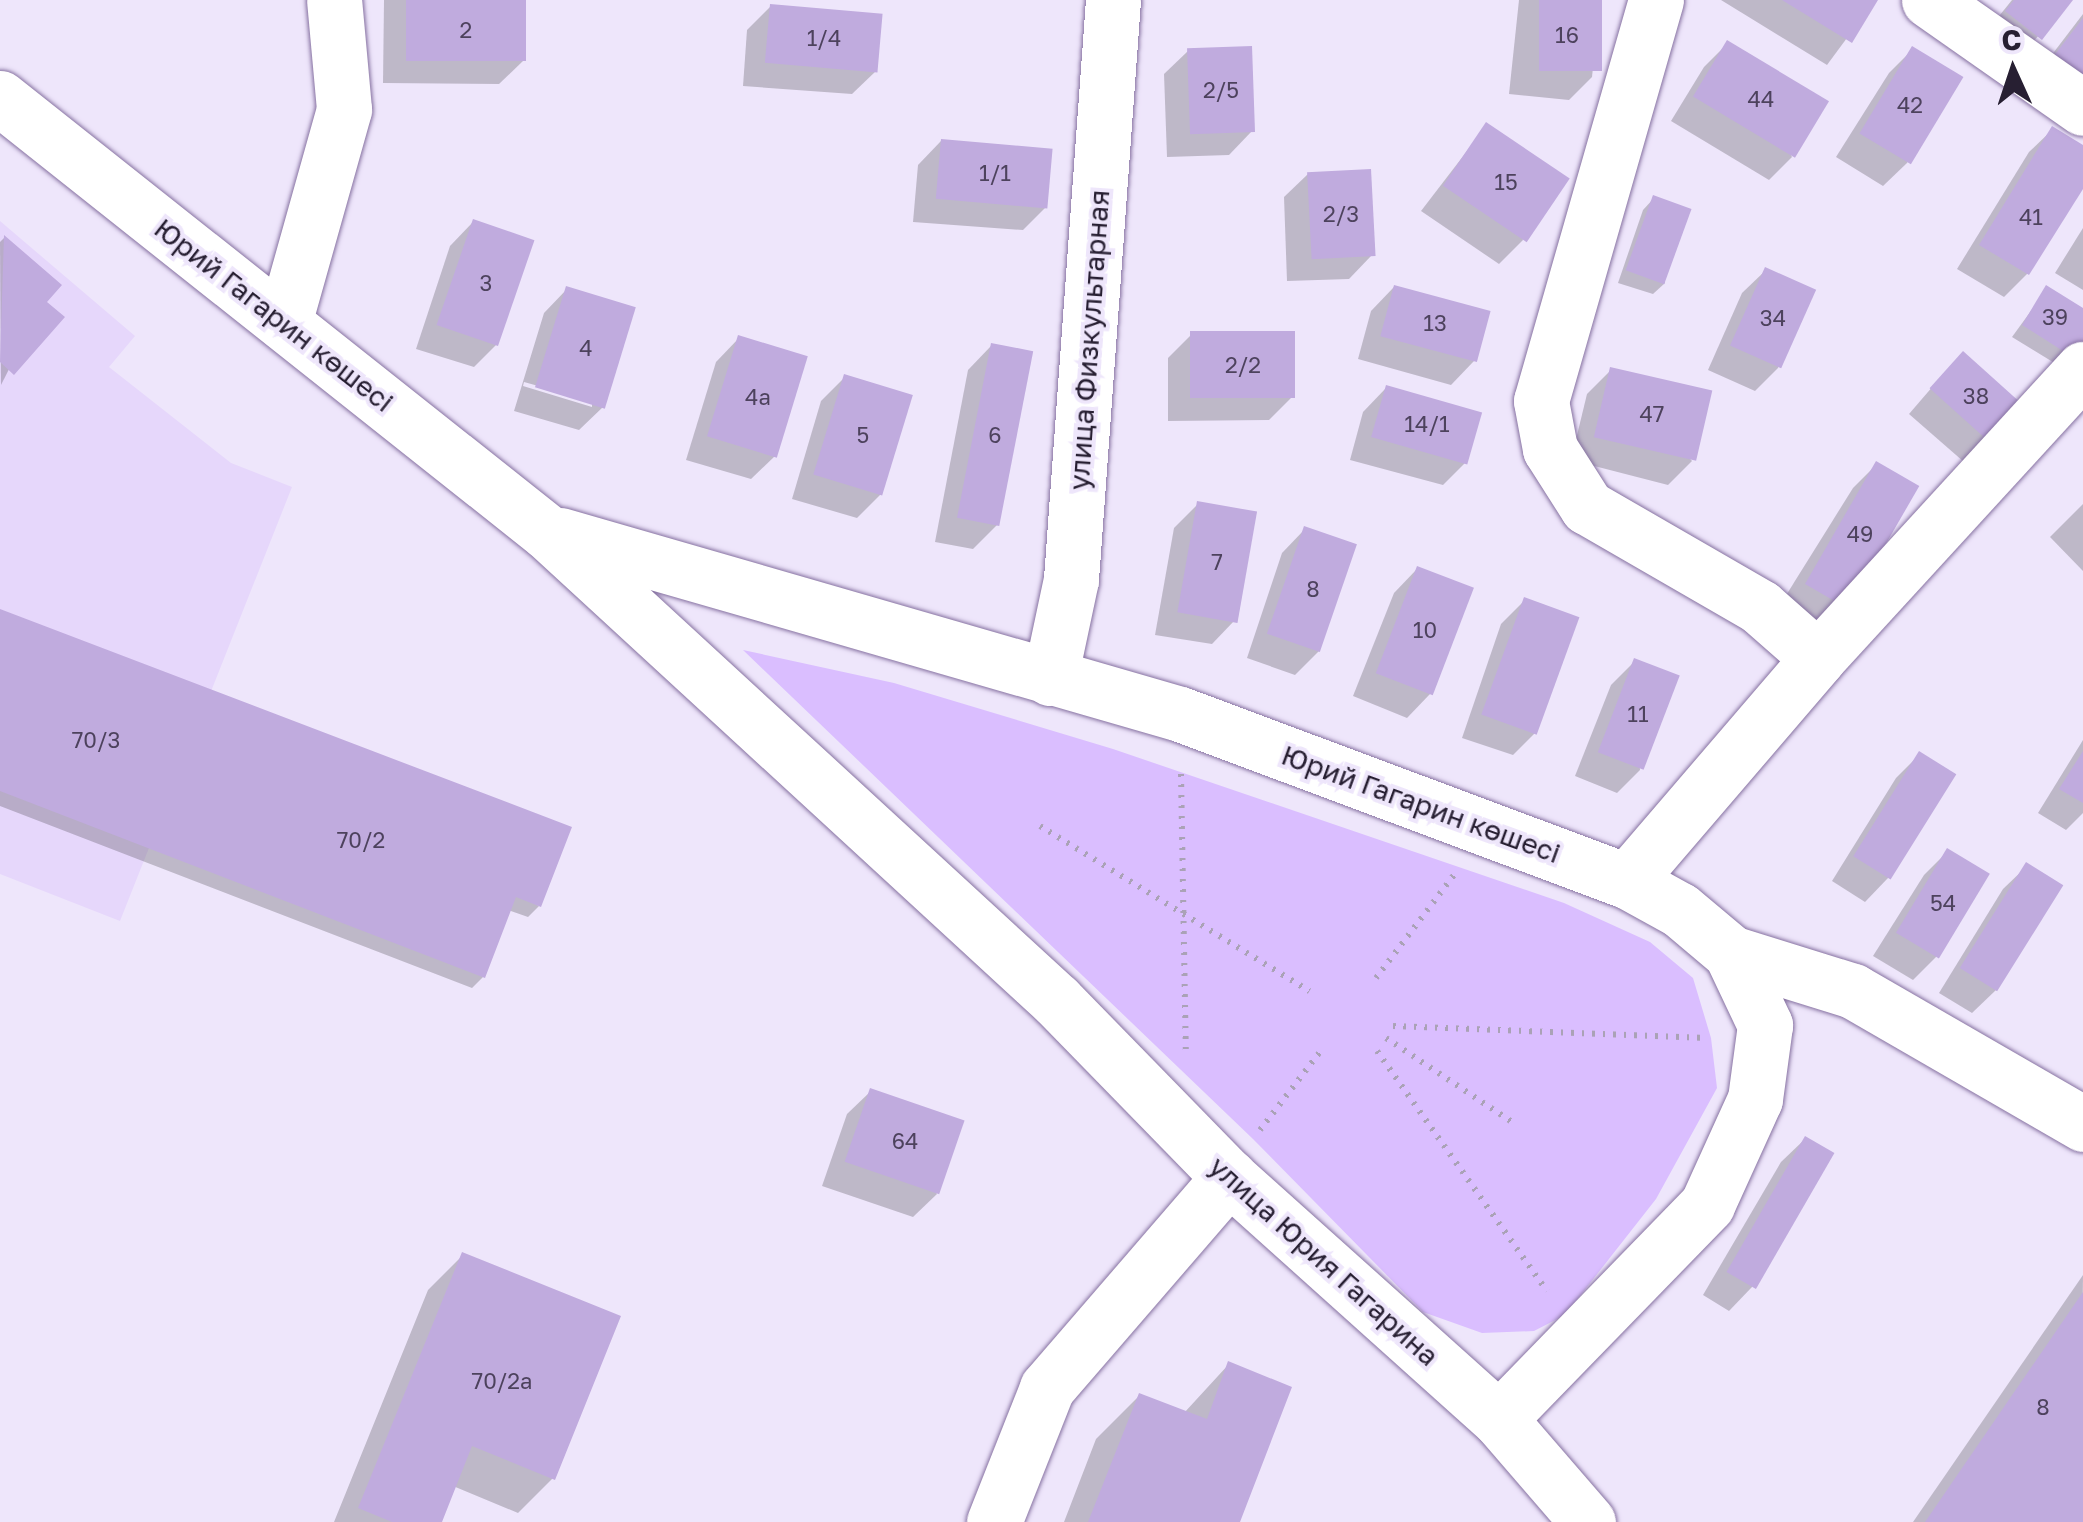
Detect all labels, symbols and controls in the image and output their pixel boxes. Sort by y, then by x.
house number: 2 [460,17,472,43]
north arrow [1963,20,2063,120]
house number: 16 [1555,22,1579,48]
text: С [2001,23,2022,57]
house number: 1/4 [807,25,841,51]
house number: 2/5 [1203,77,1239,103]
house number: 44 [1748,86,1774,112]
house number: 42 [1897,92,1923,118]
house number: 1/1 [979,160,1011,186]
house number: 15 [1494,169,1518,195]
street label: улица Физкультарная [1062,189,1116,491]
house number: 2/3 [1323,201,1359,227]
house number: 41 [2019,204,2043,230]
street label: Юрий Гагарин көшесі [148,211,400,419]
house number: 3 [480,270,492,296]
house number: 39 [2042,304,2068,330]
house number: 34 [1760,305,1786,331]
house number: 13 [1423,310,1447,336]
house number: 4 [579,335,593,361]
house number: 2/2 [1225,352,1261,378]
house number: 38 [1963,383,1989,409]
house number: 4а [745,384,771,410]
house number: 47 [1639,401,1665,427]
house number: 14/1 [1404,411,1450,437]
house number: 5 [857,422,869,448]
house number: 6 [988,422,1002,448]
house number: 49 [1847,521,1873,547]
house number: 7 [1211,549,1223,575]
house number: 8 [1306,576,1320,602]
house number: 10 [1413,617,1437,643]
house number: 11 [1627,701,1649,727]
house number: 70/3 [72,727,120,753]
street label: Юрий Гагарин көшесі [1277,738,1565,870]
house number: 70/2 [337,827,385,853]
house number: 54 [1930,890,1956,916]
house number: 64 [892,1128,918,1154]
street label: улица Юрия Гагарина [1202,1149,1446,1373]
house number: 70/2а [471,1368,533,1394]
house number: 8 [2036,1394,2050,1420]

